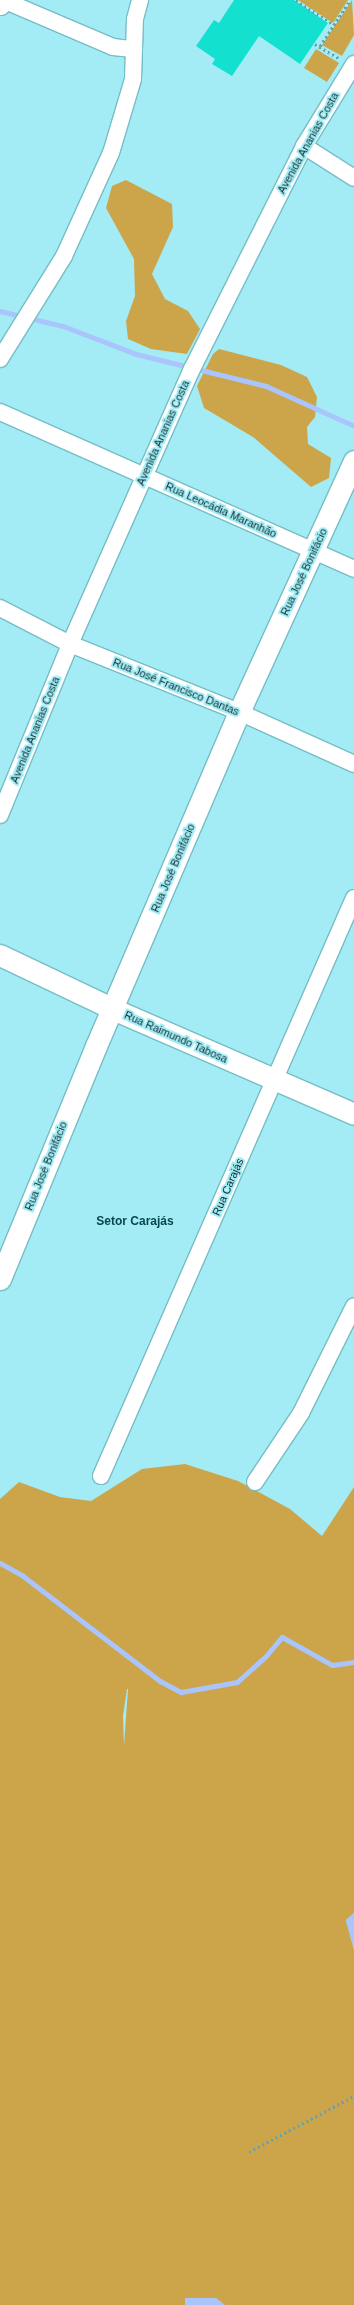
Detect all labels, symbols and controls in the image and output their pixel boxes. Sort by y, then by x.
street label: Avenida Ananias Costa [275,90,341,196]
street label: Avenida Ananias Costa [134,378,192,488]
street label: Rua Leocádia Maranhão [163,479,279,541]
street label: Rua José Bonifácio [278,526,330,618]
street label: Rua José Francisco Dantas [111,656,241,718]
street label: Avenida Ananias Costa [7,675,63,785]
street label: Rua José Bonifácio [148,822,198,914]
street label: Rua Raimundo Tabosa [122,1008,230,1066]
street label: Rua José Bonifácio [22,1120,70,1212]
street label: Rua Carajás [210,1156,246,1218]
district label: Setor Carajás [96,1215,174,1229]

